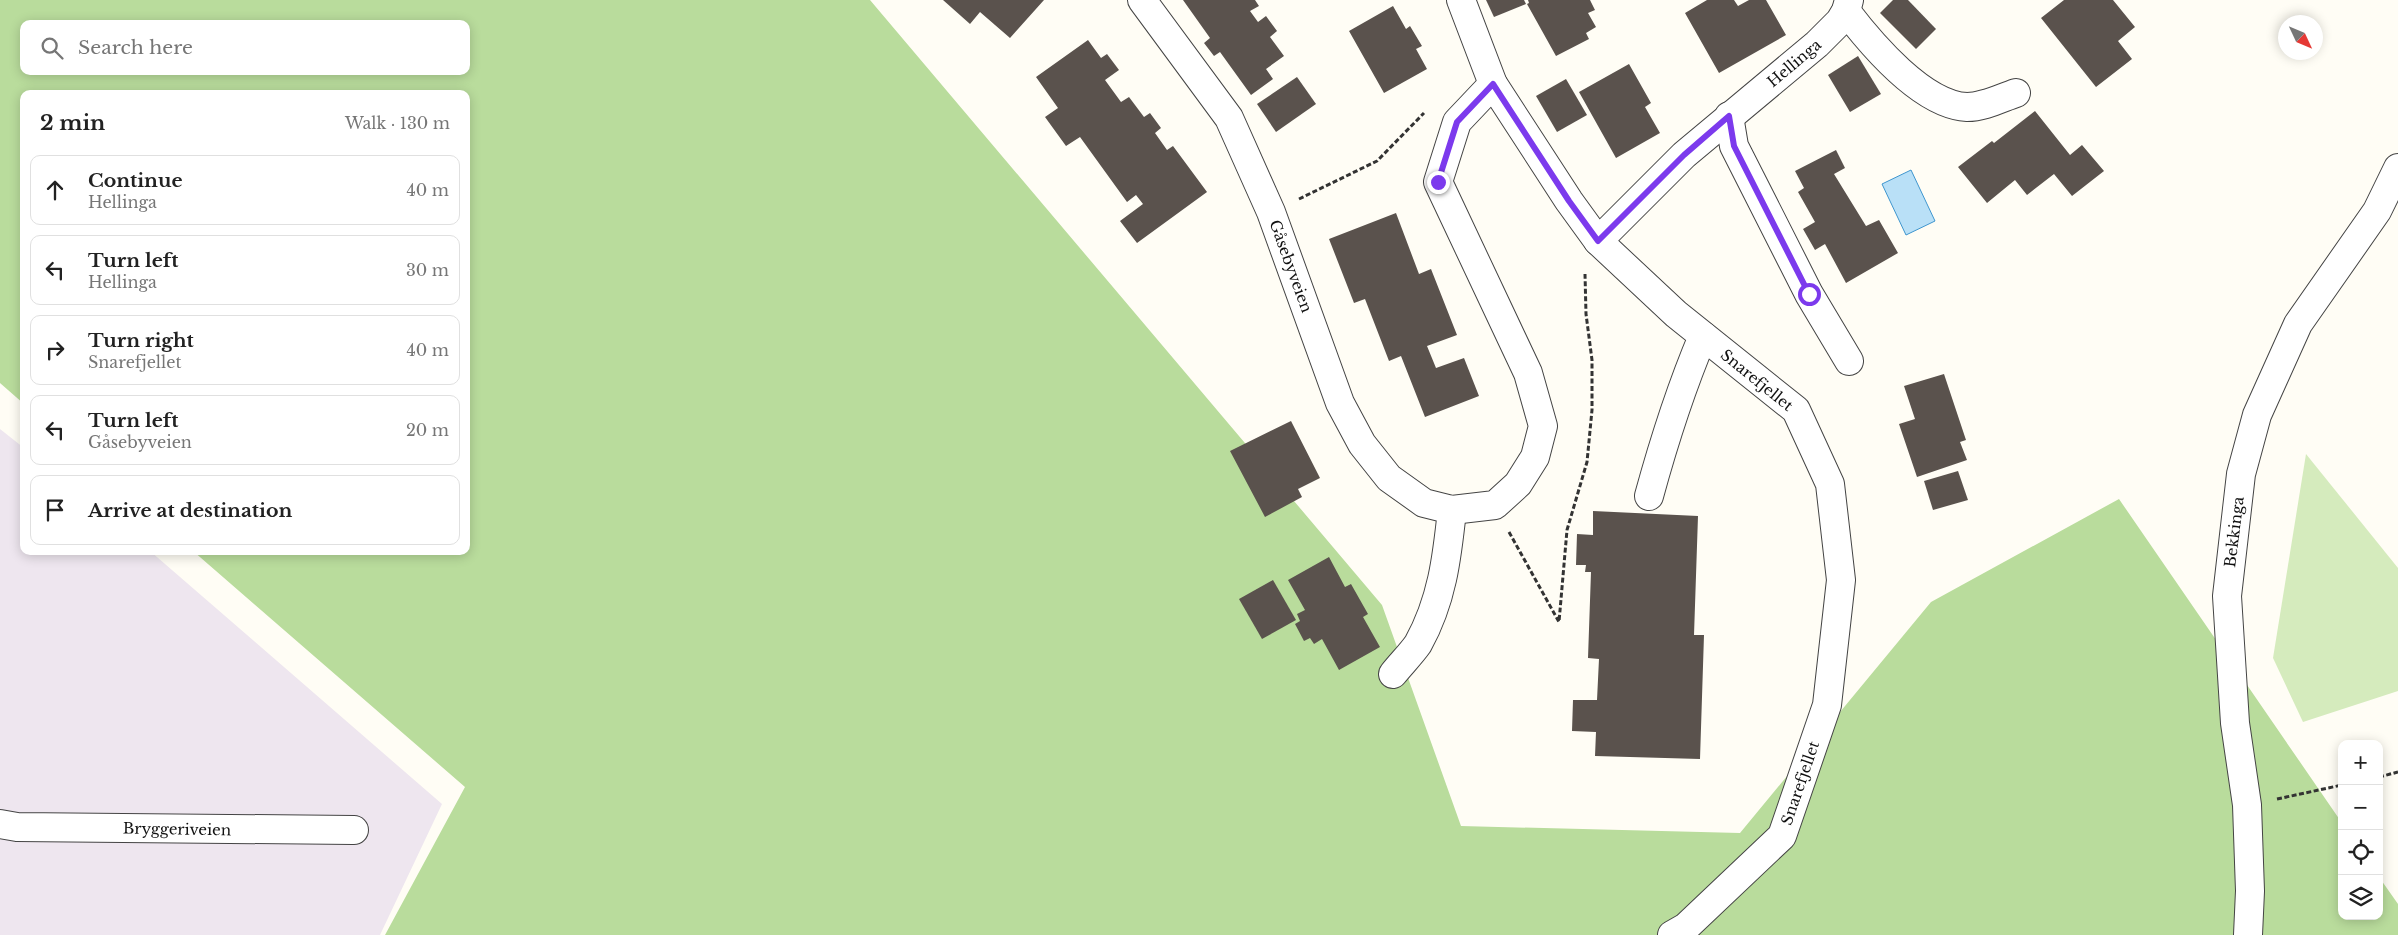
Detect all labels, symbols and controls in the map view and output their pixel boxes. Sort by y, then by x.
north arrow [2278,15,2323,60]
search box [20,20,470,75]
icon: search [38,34,66,62]
street label: Hellinga [1763,35,1825,91]
text: Search here [78,36,193,59]
text: 2 min [40,110,105,136]
text: Walk · 130 m [345,113,450,133]
text: Continue [88,169,183,192]
route end [1427,171,1450,194]
icon: ahead [41,176,69,204]
text: 40 m [406,180,449,200]
text: Hellinga [88,192,157,212]
street label: Gåsebyveien [1265,217,1317,315]
text: Turn left [88,249,179,272]
icon: left [41,256,69,284]
text: 30 m [406,260,449,280]
text: Hellinga [88,272,157,292]
route start [1798,283,1821,306]
text: Turn right [88,329,194,352]
icon: right [41,336,69,364]
text: 40 m [406,340,449,360]
street label: Snarefjellet [1717,345,1797,415]
text: Snarefjellet [88,352,181,372]
text: Turn left [88,409,179,432]
icon: left [41,416,69,444]
text: 20 m [406,420,449,440]
text: Gåsebyveien [88,432,192,452]
street label: Bekkinga [2220,495,2248,569]
icon: arrive [41,496,69,524]
text: Arrive at destination [88,499,292,522]
street label: Snarefjellet [1777,738,1823,828]
map controls [2338,740,2383,920]
button: + [2338,740,2383,785]
button: − [2338,785,2383,830]
street label: Bryggeriveien [123,819,231,839]
button: locate [2338,830,2383,875]
button: layers [2338,875,2383,920]

